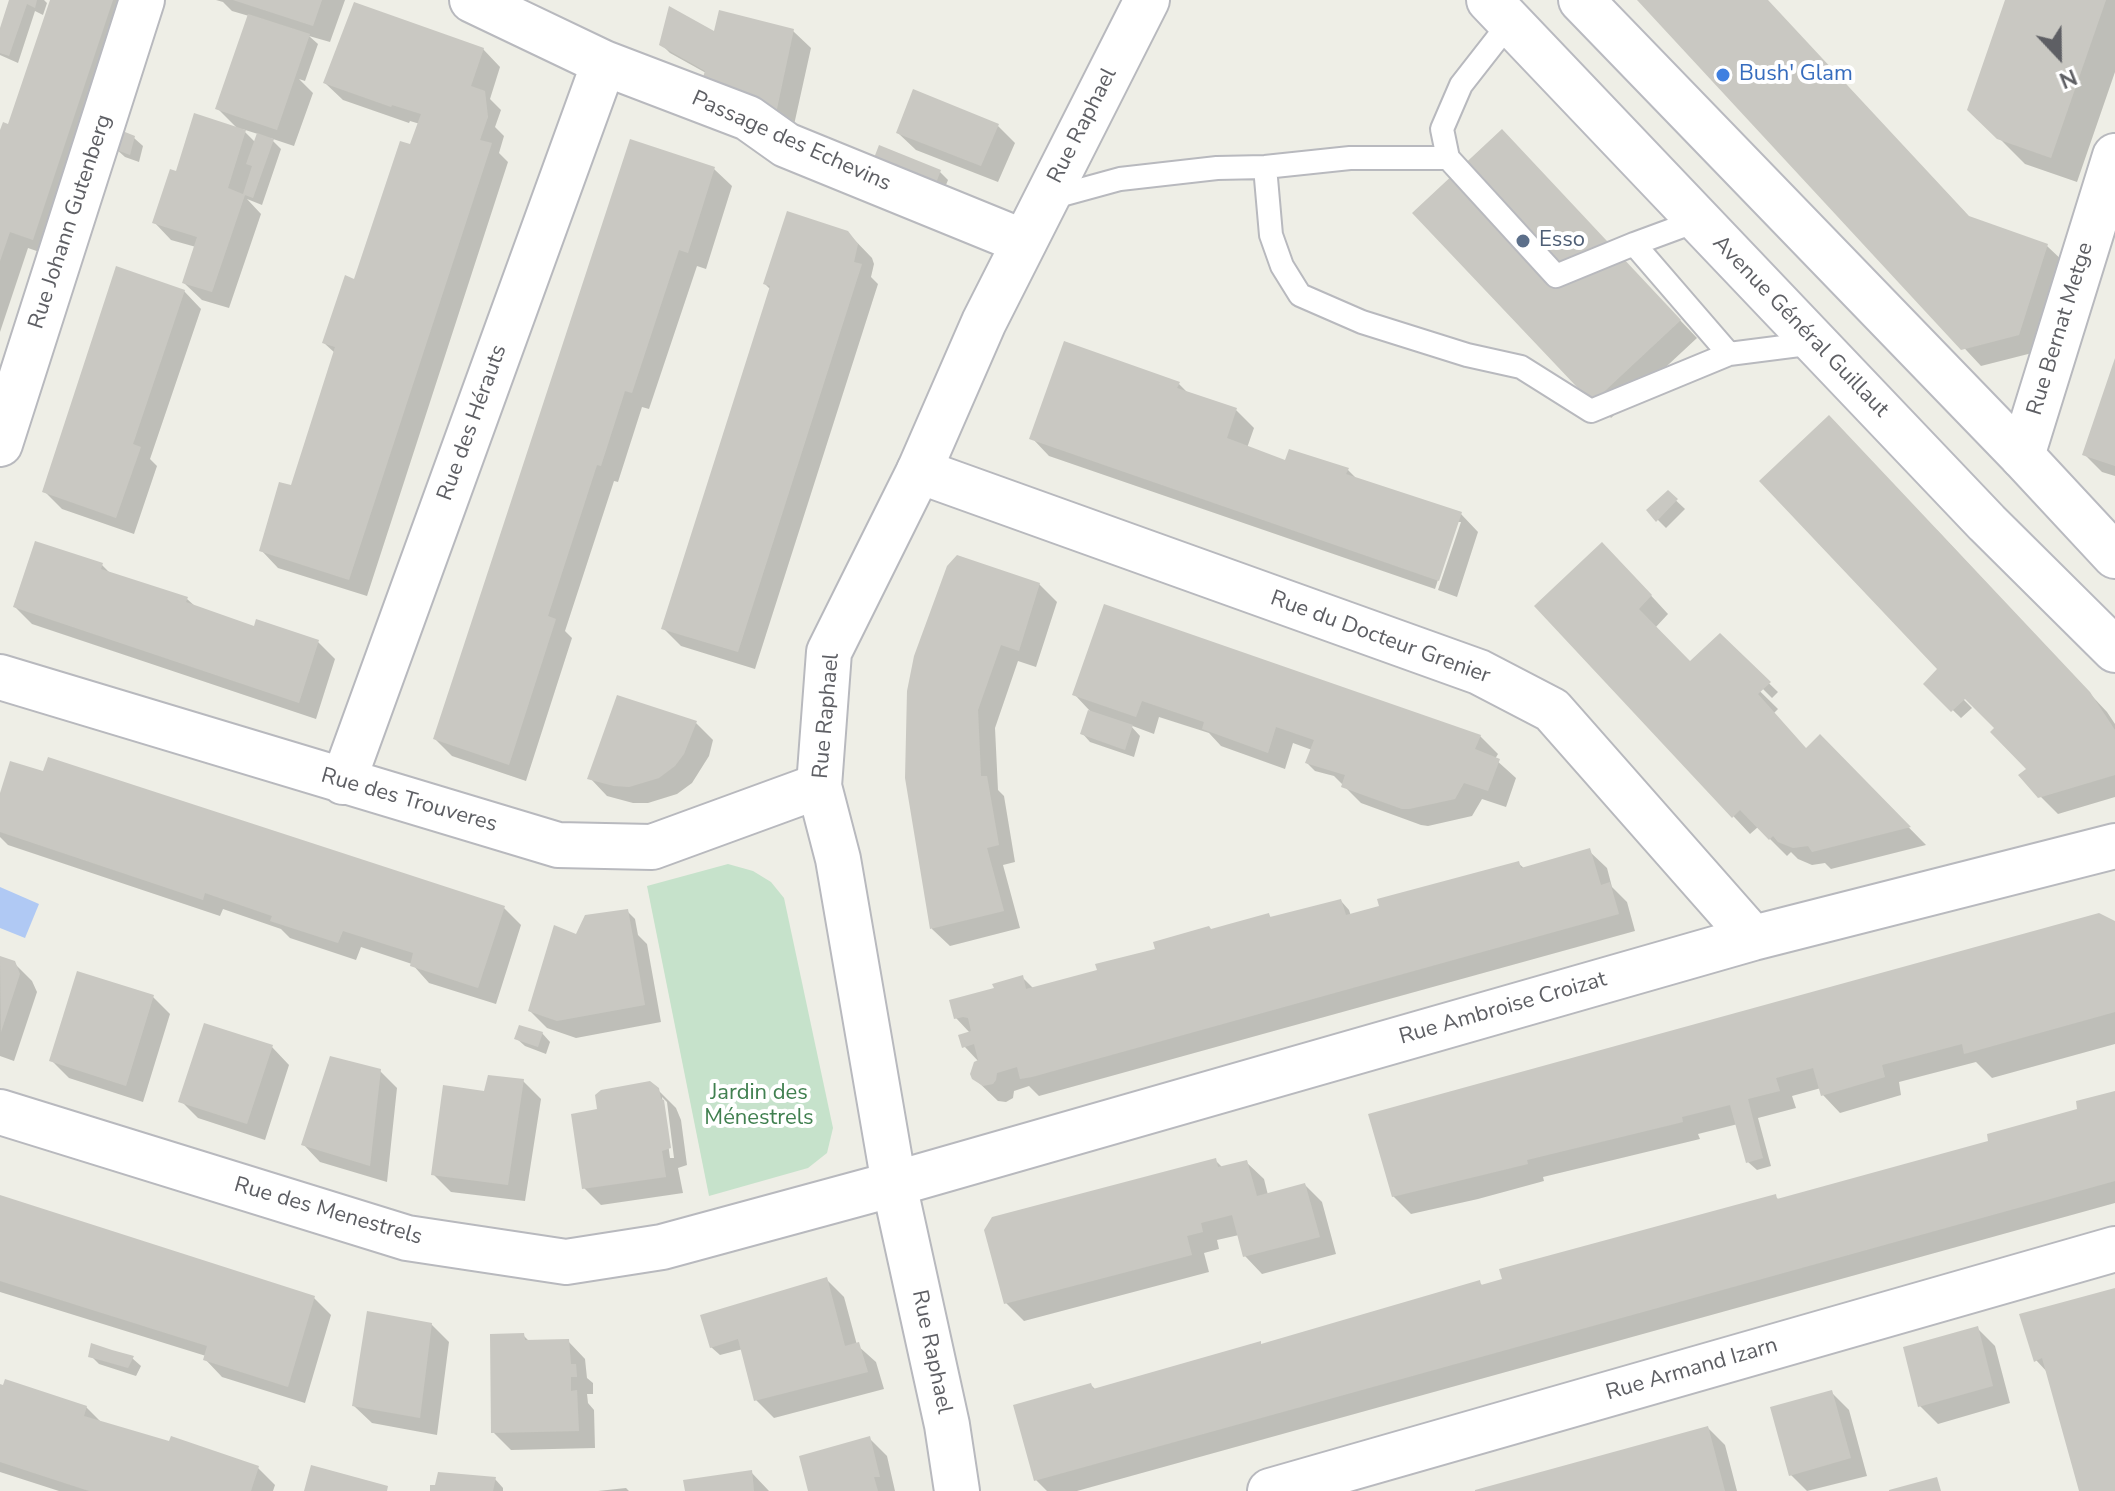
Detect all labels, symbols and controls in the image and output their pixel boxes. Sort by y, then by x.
north arrow [2019,16,2099,96]
text: N [2055,61,2081,95]
place label: Bush' Glam [1739,62,1853,88]
street label: Rue Raphael [1043,64,1123,188]
marker: Bush' Glam [1714,66,1732,84]
street label: Passage des Echevins [687,86,895,198]
street label: Rue Johann Gutenberg [24,111,118,333]
place label: Esso [1539,228,1585,254]
street label: Avenue Général Guillaut [1706,231,1894,423]
marker: Esso [1514,232,1532,250]
street label: Rue Bernat Metge [2022,240,2100,418]
street label: Rue des Hérauts [433,342,513,504]
street label: Rue du Docteur Grenier [1267,586,1493,690]
street label: Rue Raphael [808,652,846,780]
street label: Rue des Trouveres [318,763,500,839]
street label: Rue Ambroise Croizat [1396,967,1610,1051]
park label: Jardin des Ménestrels [704,1081,814,1132]
street label: Rue des Menestrels [231,1173,425,1251]
street label: Rue Raphael [905,1288,957,1416]
street label: Rue Armand Izarn [1603,1333,1781,1407]

